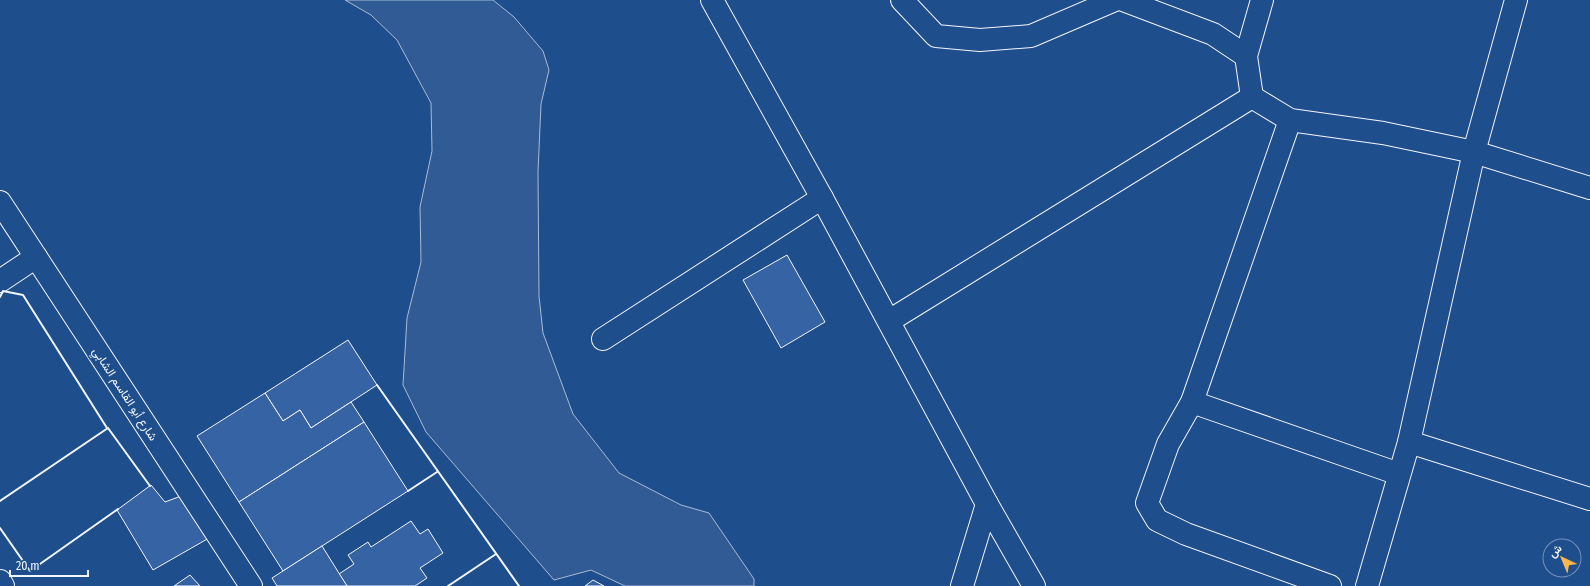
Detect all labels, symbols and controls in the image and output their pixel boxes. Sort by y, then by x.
street label: شارع أبو القاسم الشابي [87,345,160,445]
north arrow [1542,538,1582,578]
text: ش [1546,542,1565,560]
scale bar [10,552,88,578]
text: 20 m [16,559,40,573]

